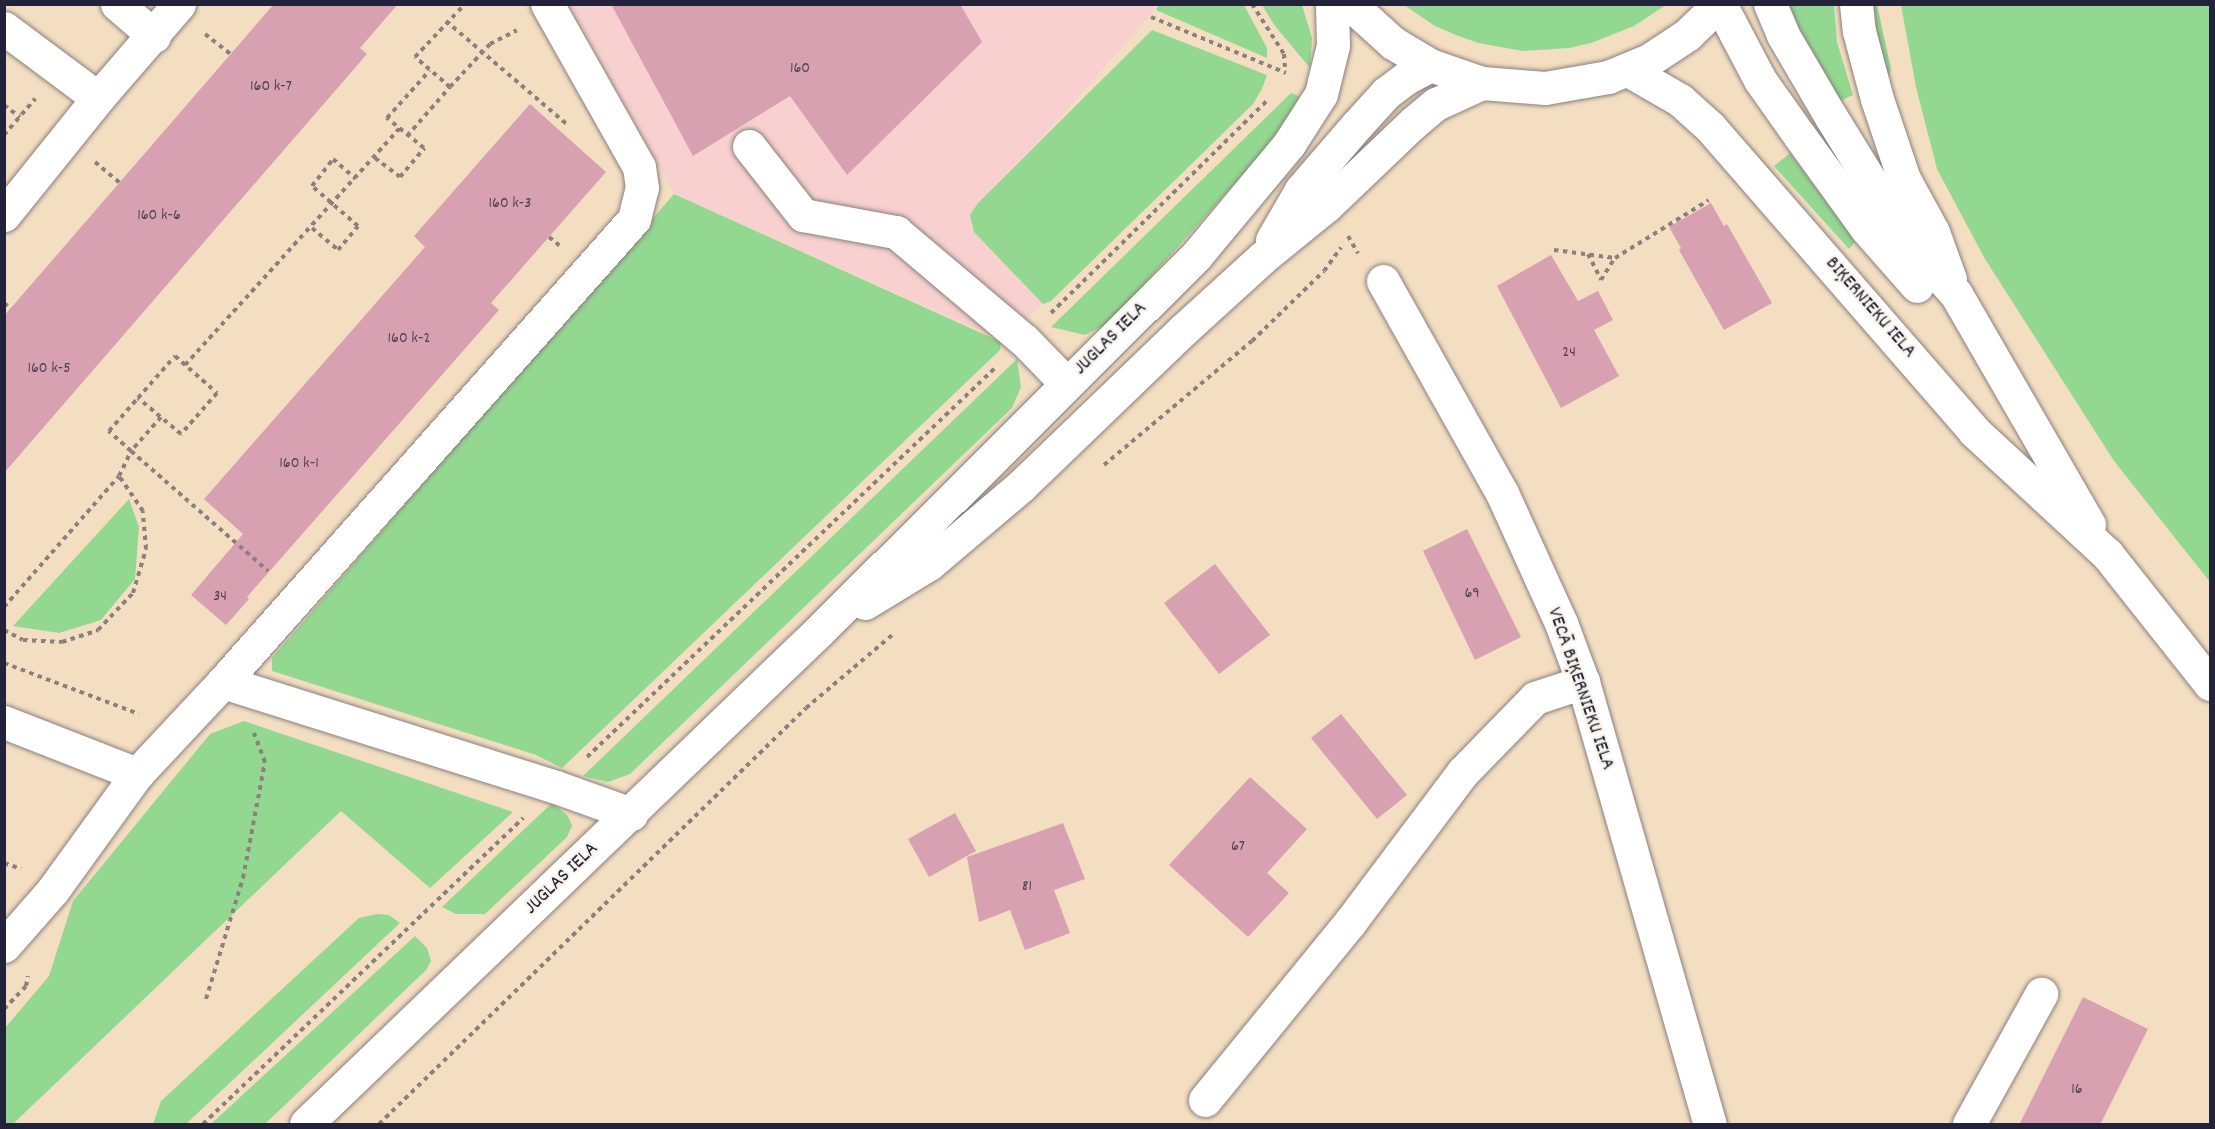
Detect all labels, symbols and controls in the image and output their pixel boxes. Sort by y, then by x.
house number: 160 [790,59,810,79]
house number: 160 k-7 [250,77,292,97]
house number: 160 k-3 [489,194,531,214]
house number: 160 k-6 [137,206,181,226]
street label: BIĶERNIEKU IELA [1819,252,1921,364]
street label: JUGLAS IELA [1069,297,1153,381]
house number: 160 k-2 [388,329,430,349]
house number: 24 [1562,343,1576,363]
house number: 160 k-5 [27,359,71,379]
house number: 160 k-1 [279,454,319,474]
house number: 69 [1464,584,1480,604]
house number: 34 [213,587,227,607]
street label: VECĀ BIĶERNIEKU IELA [1541,605,1619,773]
house number: 67 [1231,837,1245,857]
street label: JUGLAS IELA [520,838,604,920]
house number: 81 [1022,877,1032,897]
house number: 16 [2071,1080,2083,1100]

